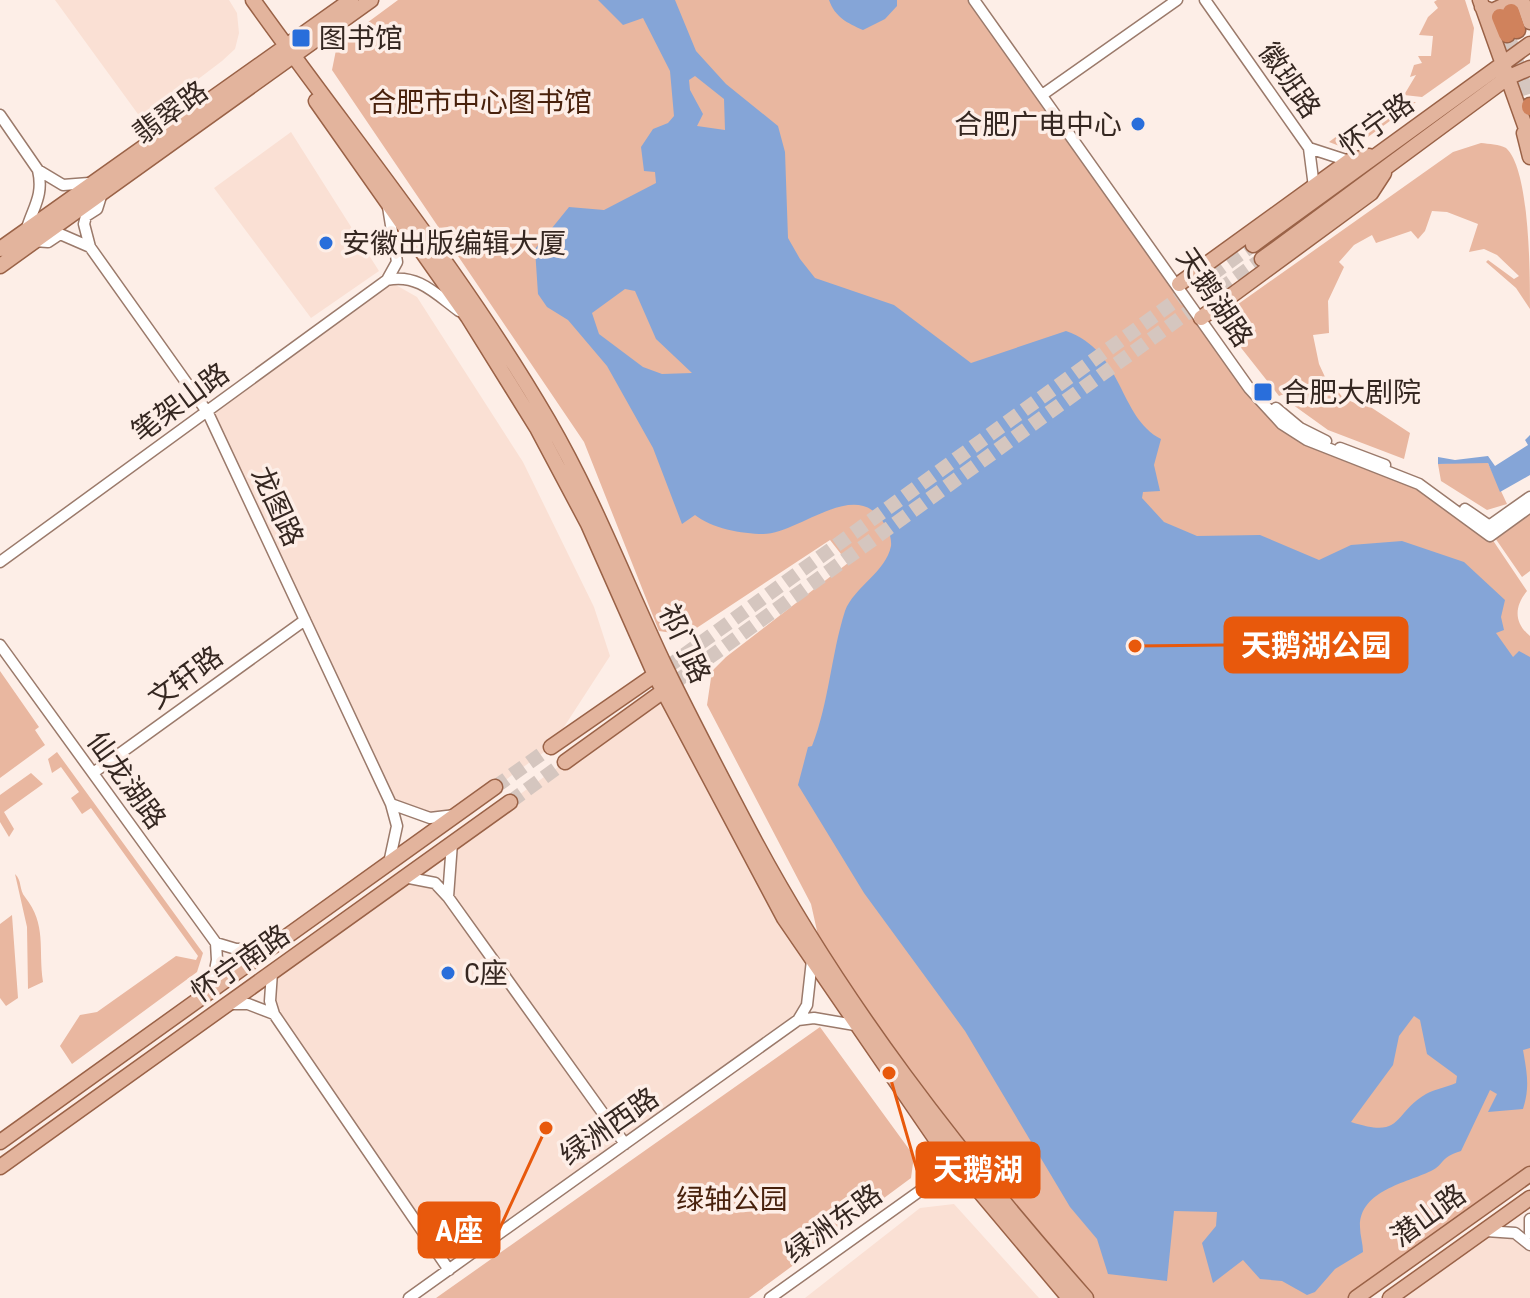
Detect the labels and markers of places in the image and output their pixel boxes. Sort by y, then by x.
place label: 图书馆 [319,22,403,55]
marker: 图书馆 [290,27,312,49]
place label: 合肥广电中心 [954,108,1122,141]
marker: 合肥广电中心 [1129,115,1147,133]
place label: 安徽出版编辑大厦 [342,227,566,260]
marker: 安徽出版编辑大厦 [317,234,335,252]
place label: 合肥大剧院 [1281,376,1421,409]
marker: 合肥大剧院 [1252,381,1274,403]
callout: 天鹅湖公园 [1225,618,1407,672]
place label: C座 [464,957,508,990]
marker: C座 [439,964,457,982]
callout: 天鹅湖 [917,1143,1039,1197]
callout: A座 [419,1203,499,1257]

